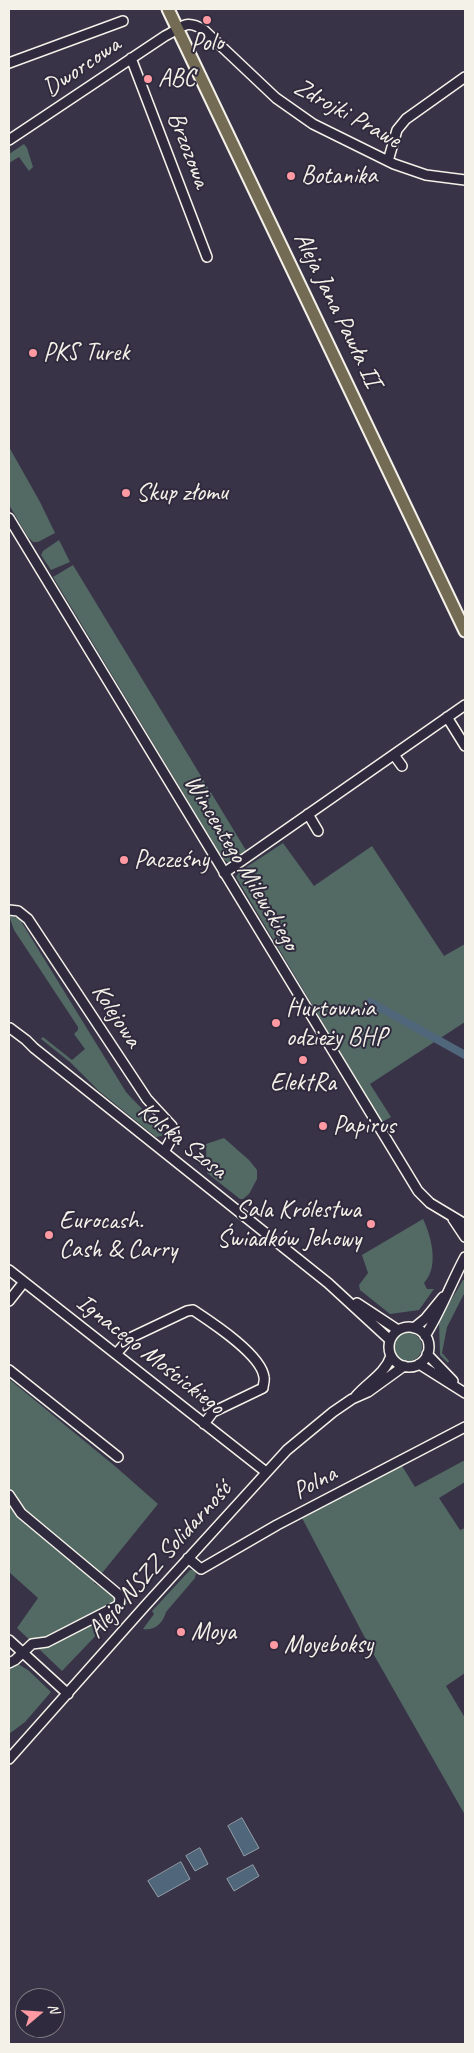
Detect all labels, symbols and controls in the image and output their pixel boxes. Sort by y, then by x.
marker: Polo [201,14,213,26]
place label: Polo [191,28,223,58]
street label: Dworcowa [38,30,126,104]
place label: ABC [158,64,195,94]
street label: Zdrojki Prawe [288,72,406,156]
marker: ABC [142,73,154,85]
street label: Brzozowa [160,108,216,192]
place label: Botanika [301,161,377,191]
marker: Botanika [285,170,297,182]
street label: Aleja Jana Pawła II [286,227,388,393]
place label: PKS Turek [43,338,129,368]
marker: PKS Turek [27,347,39,359]
place label: Skup złomu [136,478,228,508]
marker: Skup złomu [120,487,132,499]
street label: Wincentego Milewskiego [177,770,305,956]
place label: Pacześny [134,845,209,875]
marker: Pacześny [118,854,130,866]
street label: Kolejowa [84,978,148,1054]
place label: Hurtownia odzieży BHP [286,994,387,1053]
marker: Hurtownia odzieży BHP [270,1017,282,1029]
marker: ElektRa [297,1054,309,1066]
place label: ElektRa [270,1068,336,1098]
street label: Kolska Szosa [131,1096,233,1186]
place label: Papirus [333,1111,395,1141]
marker: Papirus [317,1120,329,1132]
place label: Sala Królestwa Świadków Jehowy [217,1195,361,1254]
place label: Eurocash. Cash & Carry [59,1206,177,1265]
marker: Sala Królestwa Świadków Jehowy [365,1218,377,1230]
marker: Eurocash. Cash & Carry [43,1229,55,1241]
street label: Ignacego Mościckiego [70,1288,230,1422]
street label: Polna [288,1459,342,1507]
street label: Aleja NSZZ Solidarność [82,1475,238,1645]
place label: Moya [191,1617,236,1647]
marker: Moya [175,1626,187,1638]
place label: Moyeboksy [284,1630,373,1660]
marker: Moyeboksy [268,1639,280,1651]
north arrow [15,1988,65,2038]
text: N [44,2002,63,2015]

